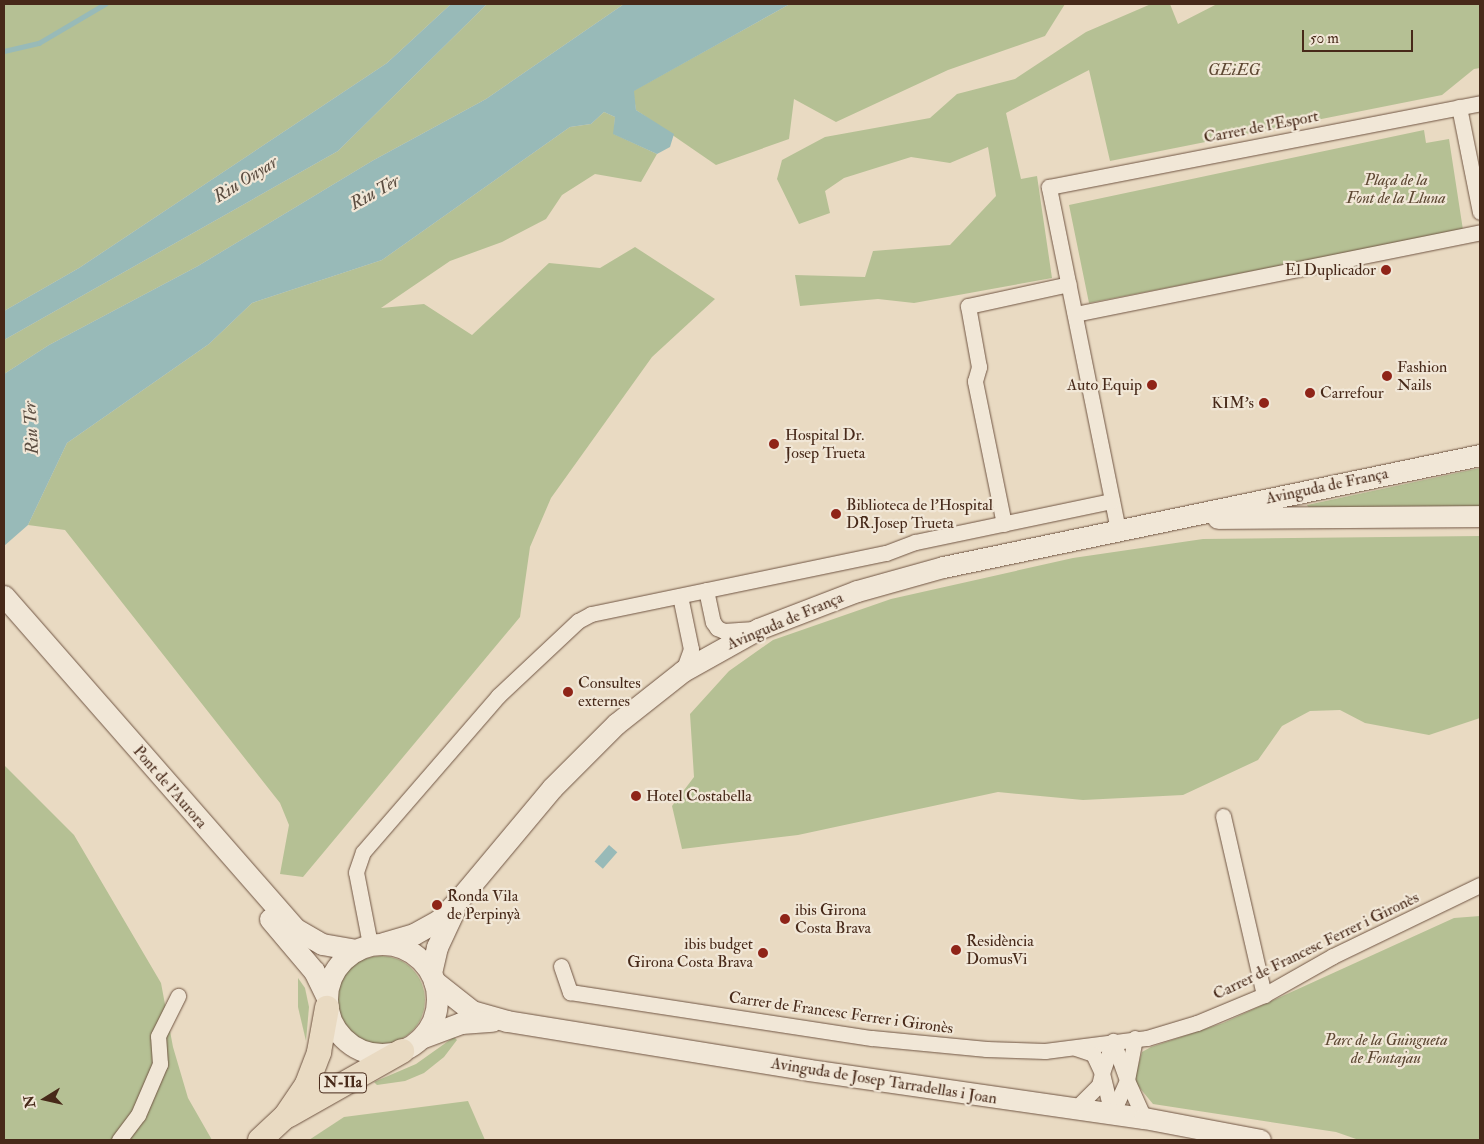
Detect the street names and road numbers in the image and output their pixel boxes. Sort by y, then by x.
street label: Carrer de l'Esport [1202,106,1320,148]
street label: Avinguda de França [1264,464,1390,508]
street label: Avinguda de França [724,588,846,654]
street label: Pont de l'Aurora [129,742,211,832]
street label: Carrer de Francesc Ferrer i Gironès [1210,888,1422,1004]
street label: Carrer de Francesc Ferrer i Gironès [728,988,954,1038]
street label: Avinguda de Josep Tarradellas i Joan [770,1054,998,1108]
road number: N-IIa [318,1070,368,1096]

